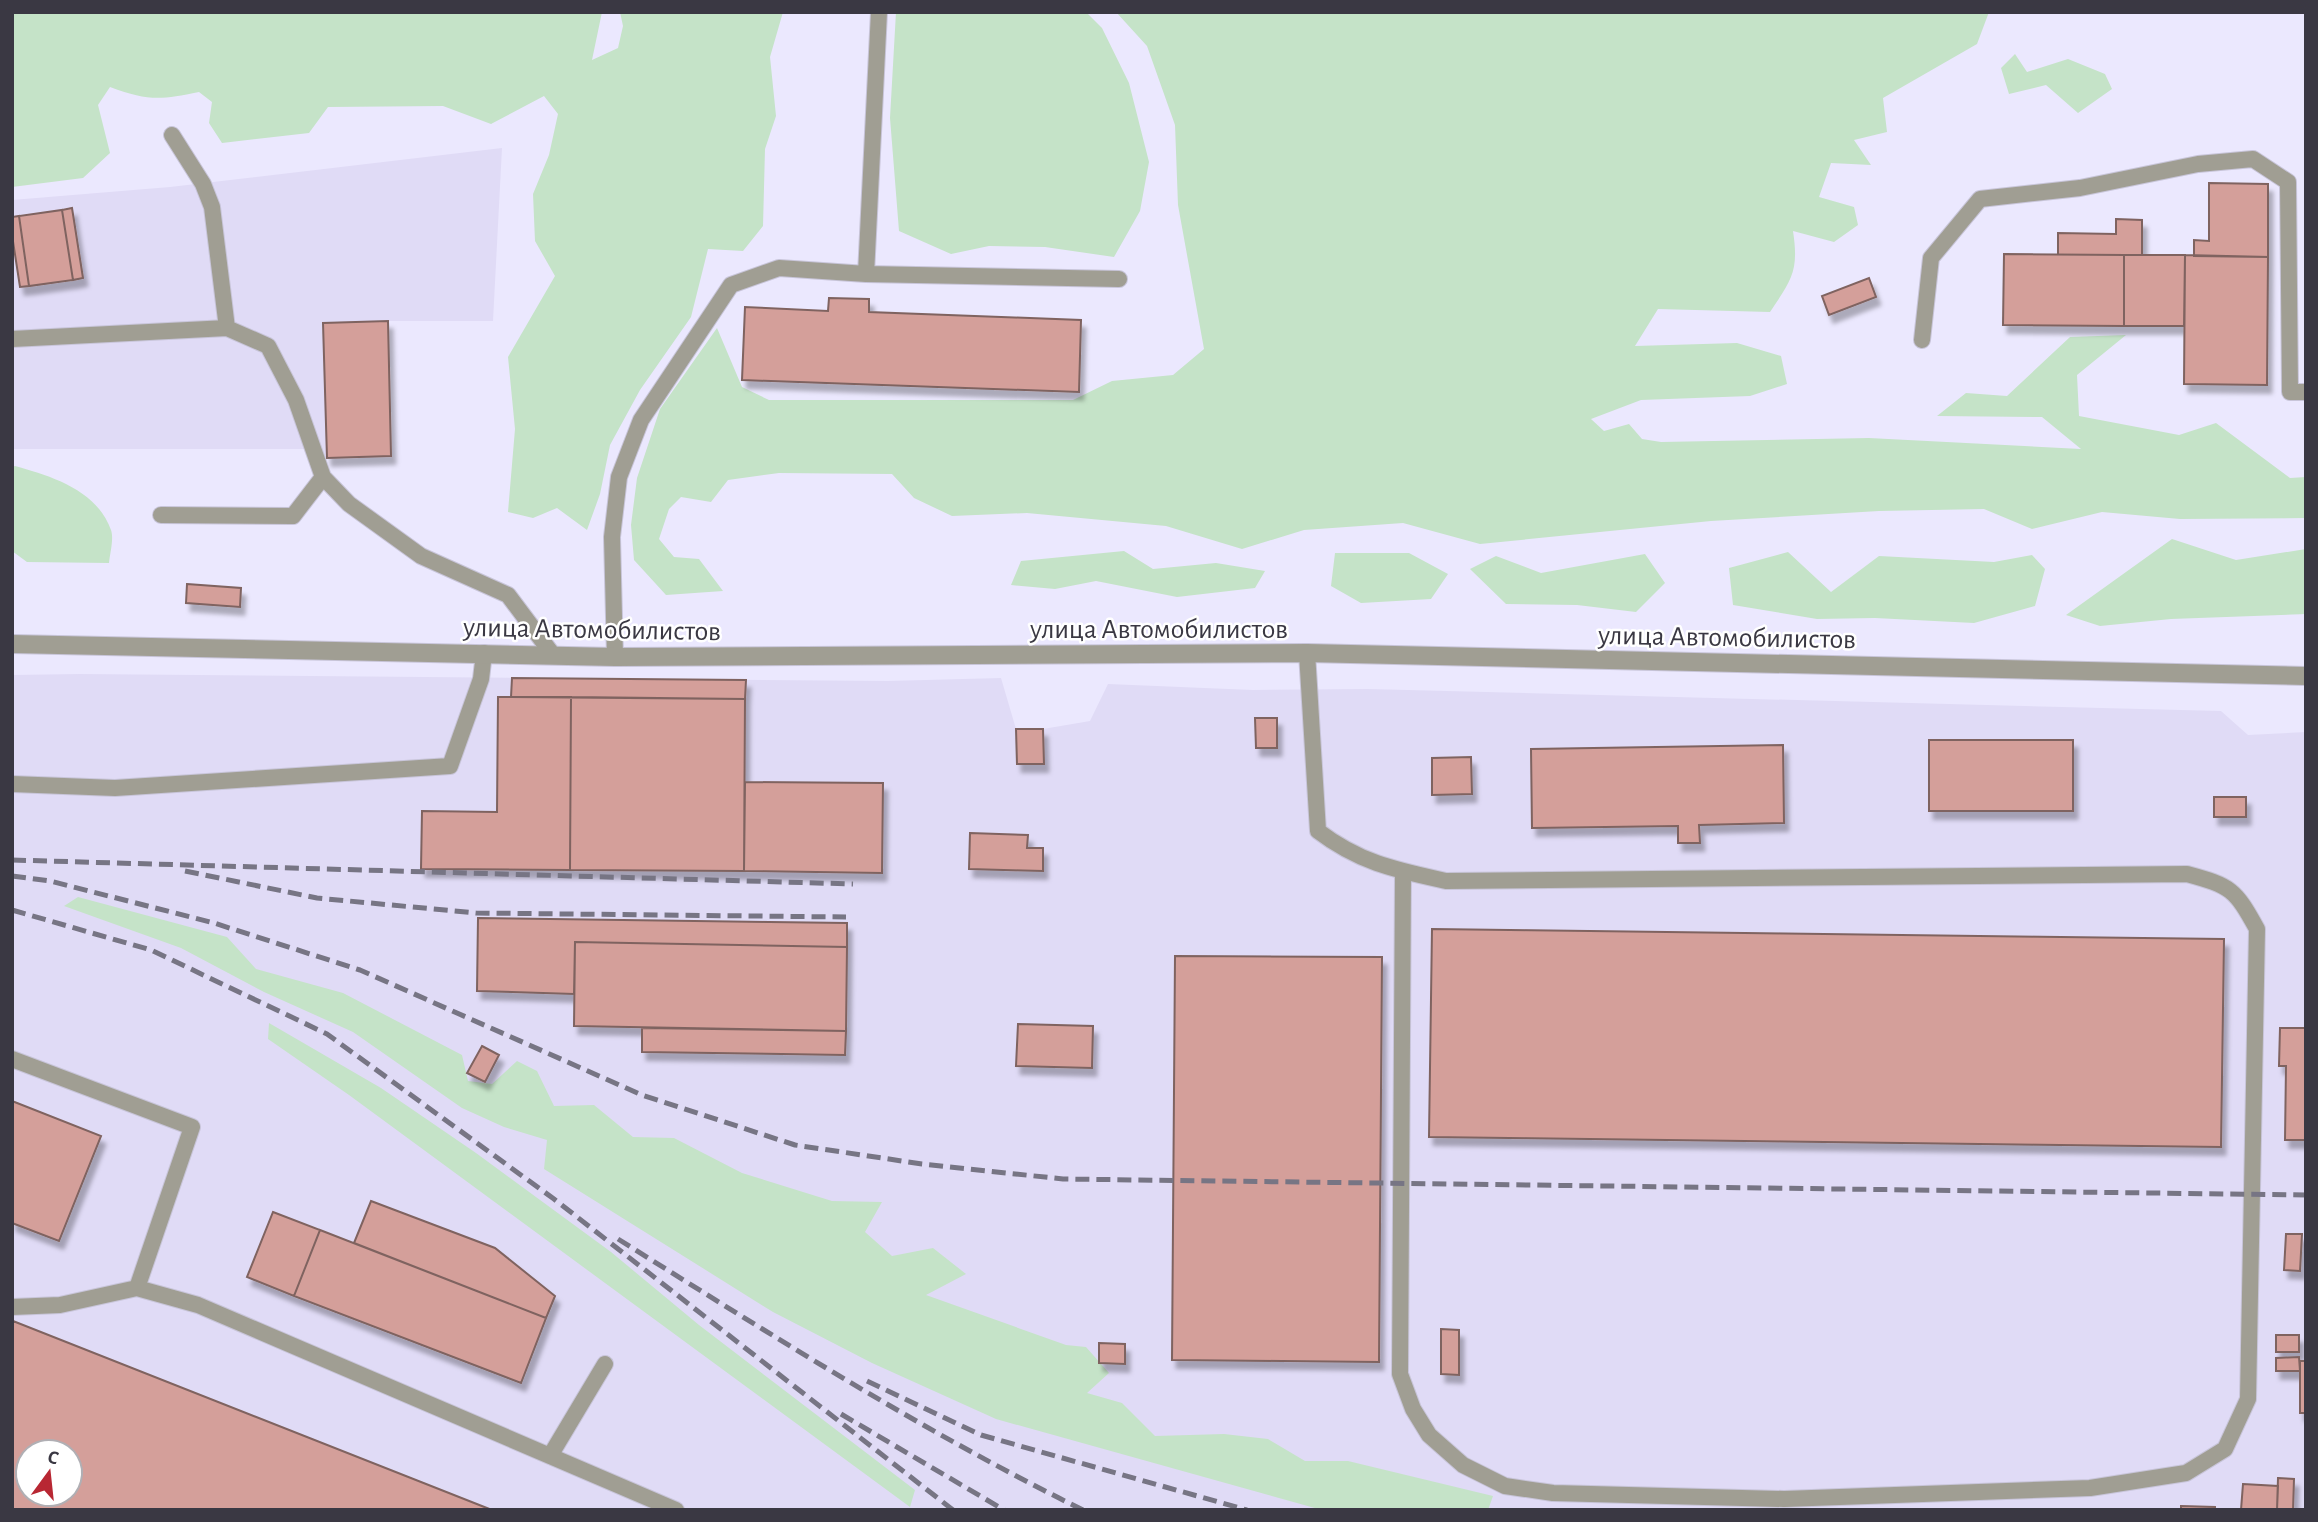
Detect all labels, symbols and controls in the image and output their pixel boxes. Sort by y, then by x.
street label: улица Автомобилистов [462,614,721,646]
street label: улица Автомобилистов [1029,616,1288,644]
street label: улица Автомобилистов [1597,622,1856,654]
north arrow [14,1438,84,1508]
text: С [45,1447,61,1469]

